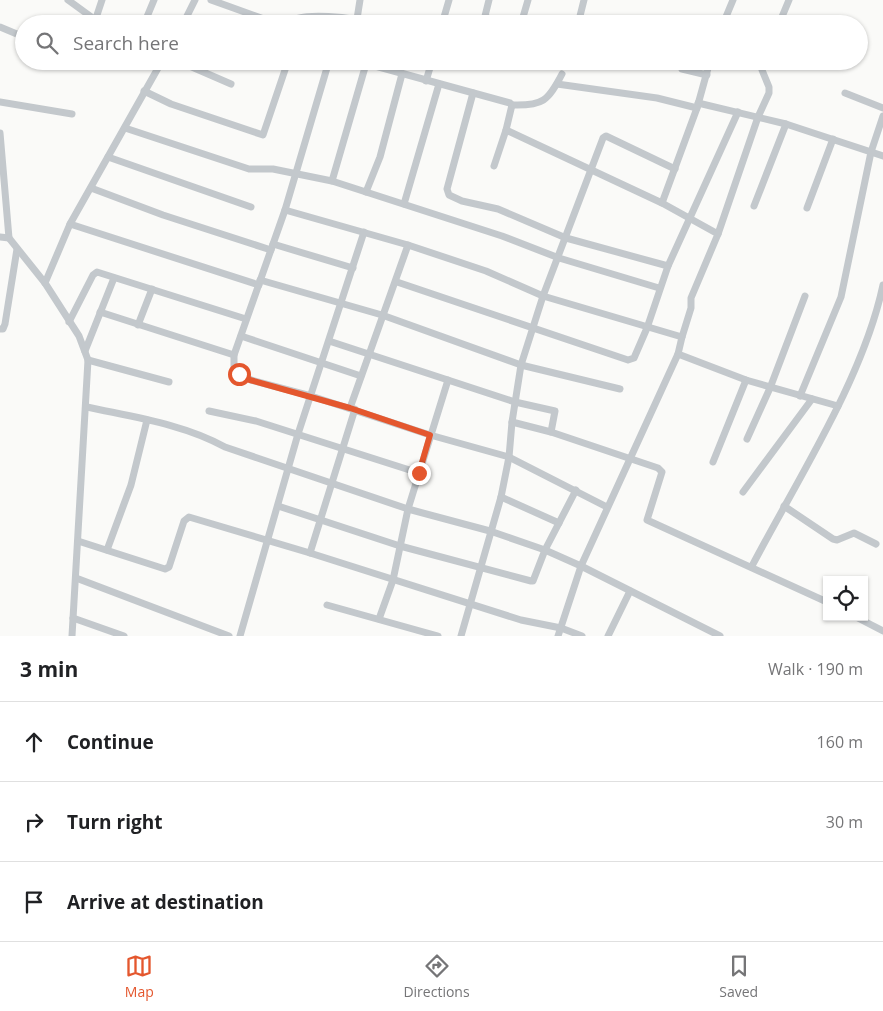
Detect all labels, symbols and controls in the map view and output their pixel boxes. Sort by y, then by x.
search box [15,15,868,70]
icon: search [33,29,61,57]
text: Search here [73,30,179,56]
route start [228,363,251,386]
route end [408,462,431,485]
map controls [823,576,868,621]
button: locate [823,576,868,621]
text: 3 min [20,655,78,683]
text: Walk · 190 m [768,658,863,680]
icon: ahead [20,728,48,756]
text: Continue [67,729,154,755]
text: 160 m [817,731,863,753]
icon: right [20,808,48,836]
text: Turn right [67,809,162,835]
text: 30 m [826,811,863,833]
icon: arrive [20,888,48,916]
text: Arrive at destination [67,889,264,915]
tab: Map [125,952,154,1001]
tab: Directions [403,952,470,1001]
tab: Saved [719,952,758,1001]

